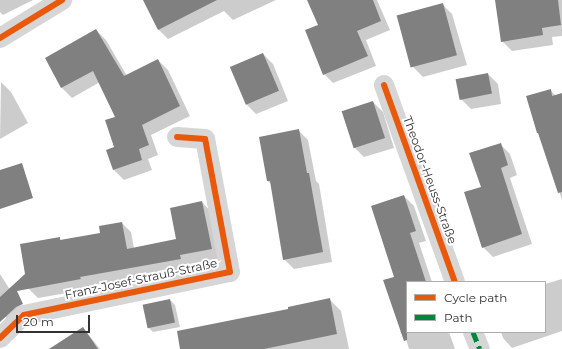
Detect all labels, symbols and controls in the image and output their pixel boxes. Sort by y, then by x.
street label: Theodor-Heuss-Straße [400,114,460,246]
street label: Franz-Josef-Strauß-Straße [63,256,219,302]
legend [406,281,546,333]
text: Cycle path [444,290,507,305]
scale bar [18,307,92,333]
text: Path [444,310,473,325]
text: 20 m [23,314,54,329]

